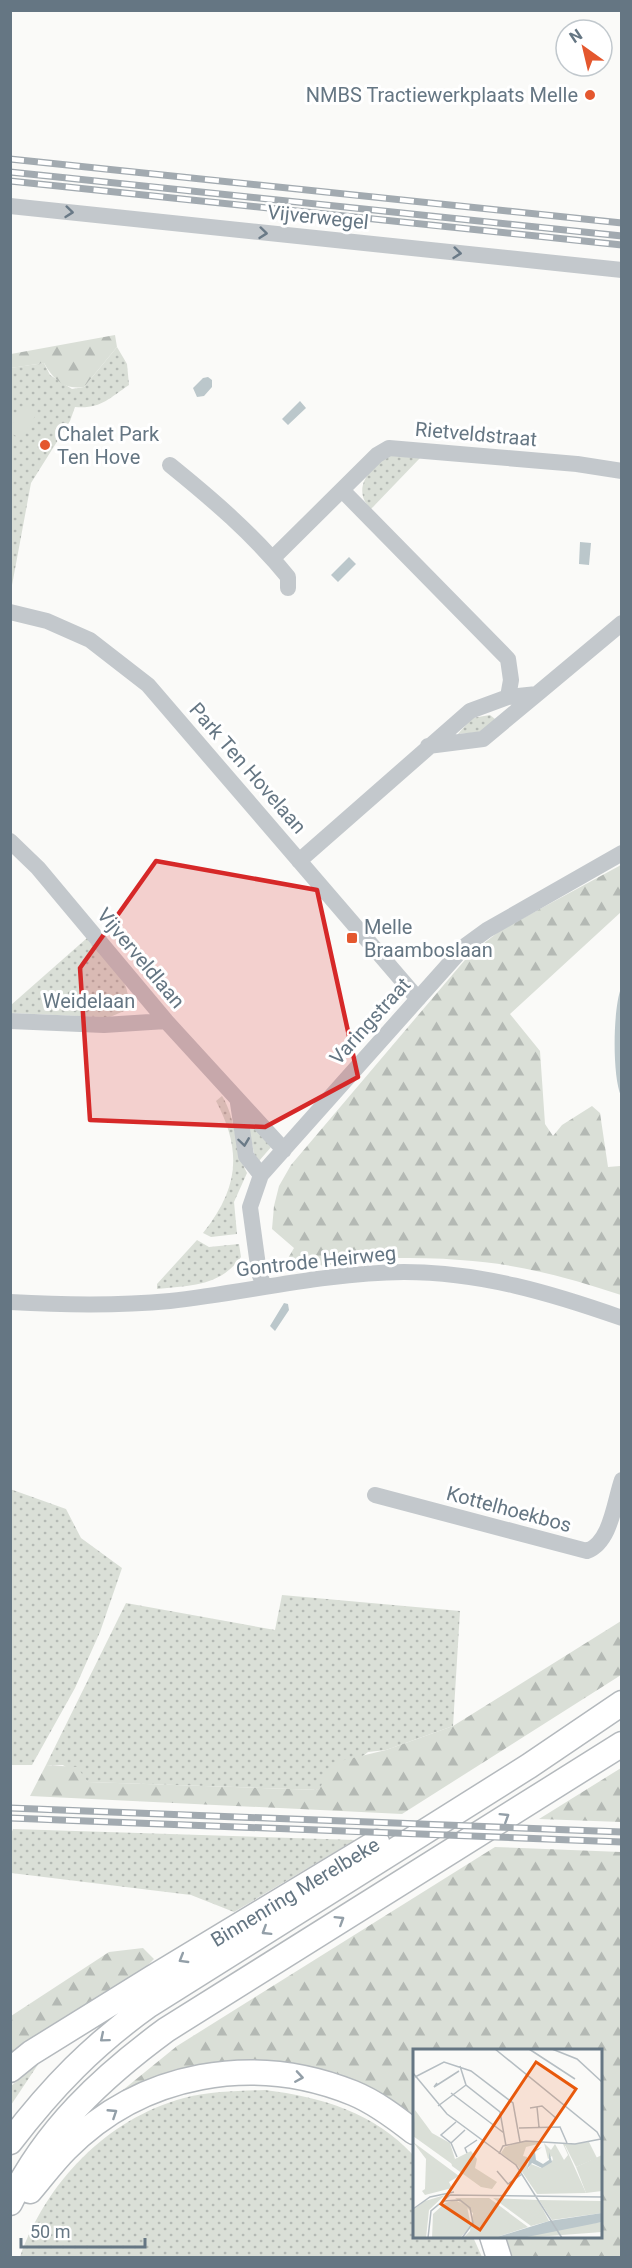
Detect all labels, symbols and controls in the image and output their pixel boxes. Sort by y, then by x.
north arrow [554,18,614,78]
text: N [566,25,586,47]
place label: NMBS Tractiewerkplaats Melle [306,83,578,107]
marker: NMBS Tractiewerkplaats Melle [583,88,597,102]
street label: Vijverwegel [266,200,370,234]
one-way arrow [64,205,73,218]
one-way arrow [258,226,267,238]
one-way arrow [452,246,461,259]
street label: Rietveldstraat [414,417,538,451]
place label: Chalet Park Ten Hove [57,422,160,469]
marker: Chalet Park Ten Hove [38,438,52,452]
street label: Park Ten Hovelaan [185,698,311,838]
street label: Vijverveldlaan [92,903,190,1013]
place label: Melle Braamboslaan [364,915,493,962]
marker: Melle Braamboslaan [345,931,359,945]
street label: Varingstraat [325,973,415,1069]
street label: Weidelaan [43,989,135,1013]
one-way arrow [237,1137,249,1146]
street label: Gontrode Heirweg [235,1241,397,1281]
street label: Kottelhoekbos [444,1481,574,1537]
one-way arrow [499,1812,509,1824]
street label: Binnenring Merelbeke [206,1832,384,1952]
one-way arrow [334,1916,344,1928]
one-way arrow [262,1923,273,1934]
one-way arrow [179,1951,189,1963]
one-way arrow [100,2031,111,2042]
inset map [413,2049,602,2238]
one-way arrow [294,2070,304,2082]
one-way arrow [107,2109,117,2121]
scale bar [21,2211,146,2249]
text: 50 m [30,2221,70,2242]

